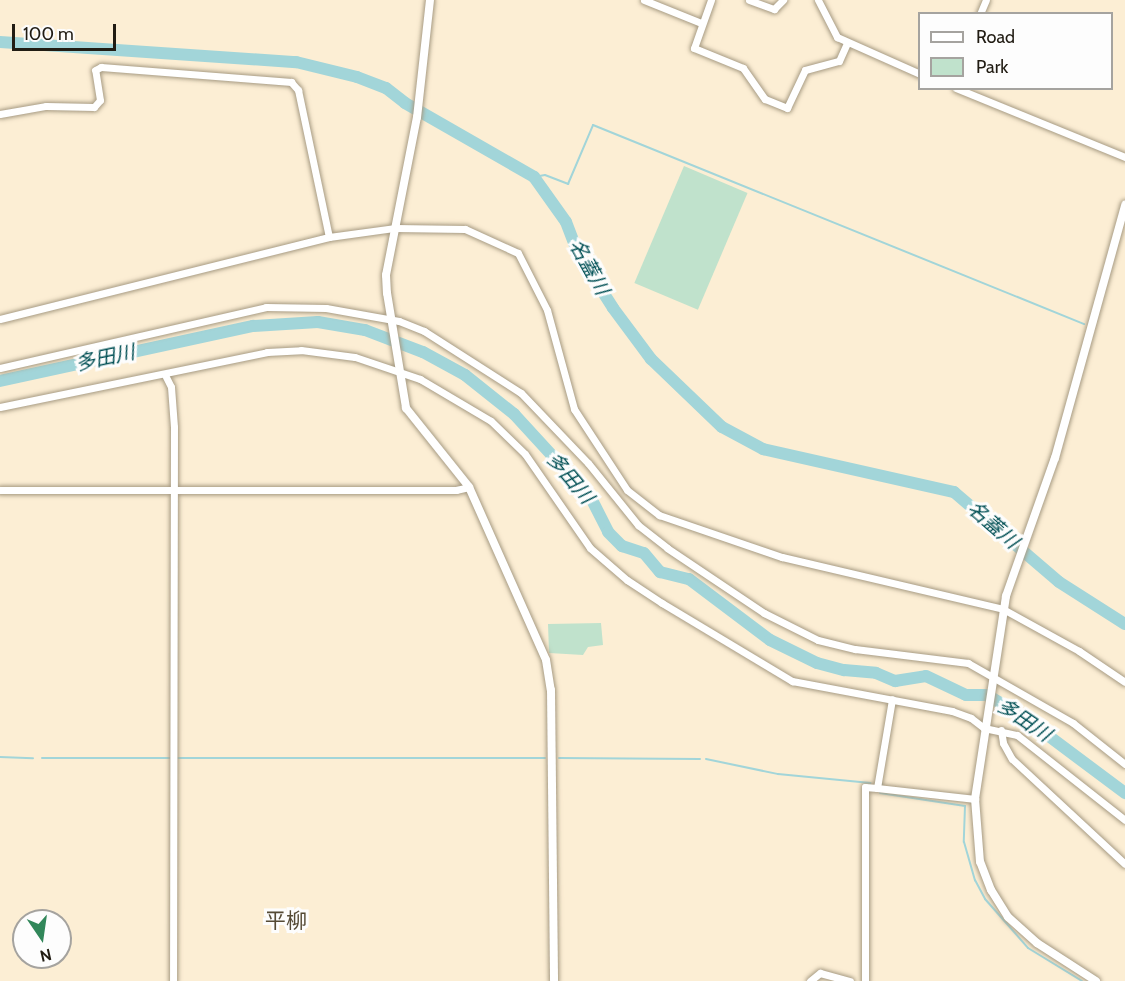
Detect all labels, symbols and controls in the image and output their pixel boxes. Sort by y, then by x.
scale bar [15,12,118,50]
legend [918,12,1113,90]
text: 100 m [23,23,74,45]
text: Road [976,26,1015,48]
text: Park [976,56,1008,78]
water label: 名蓋川 [564,235,614,299]
water label: 多田川 [73,340,137,376]
water label: 多田川 [542,447,598,509]
water label: 名蓋川 [962,496,1024,554]
water label: 多田川 [992,693,1056,747]
district label: 平柳 [265,908,307,934]
north arrow [12,909,72,969]
text: N [38,945,53,966]

